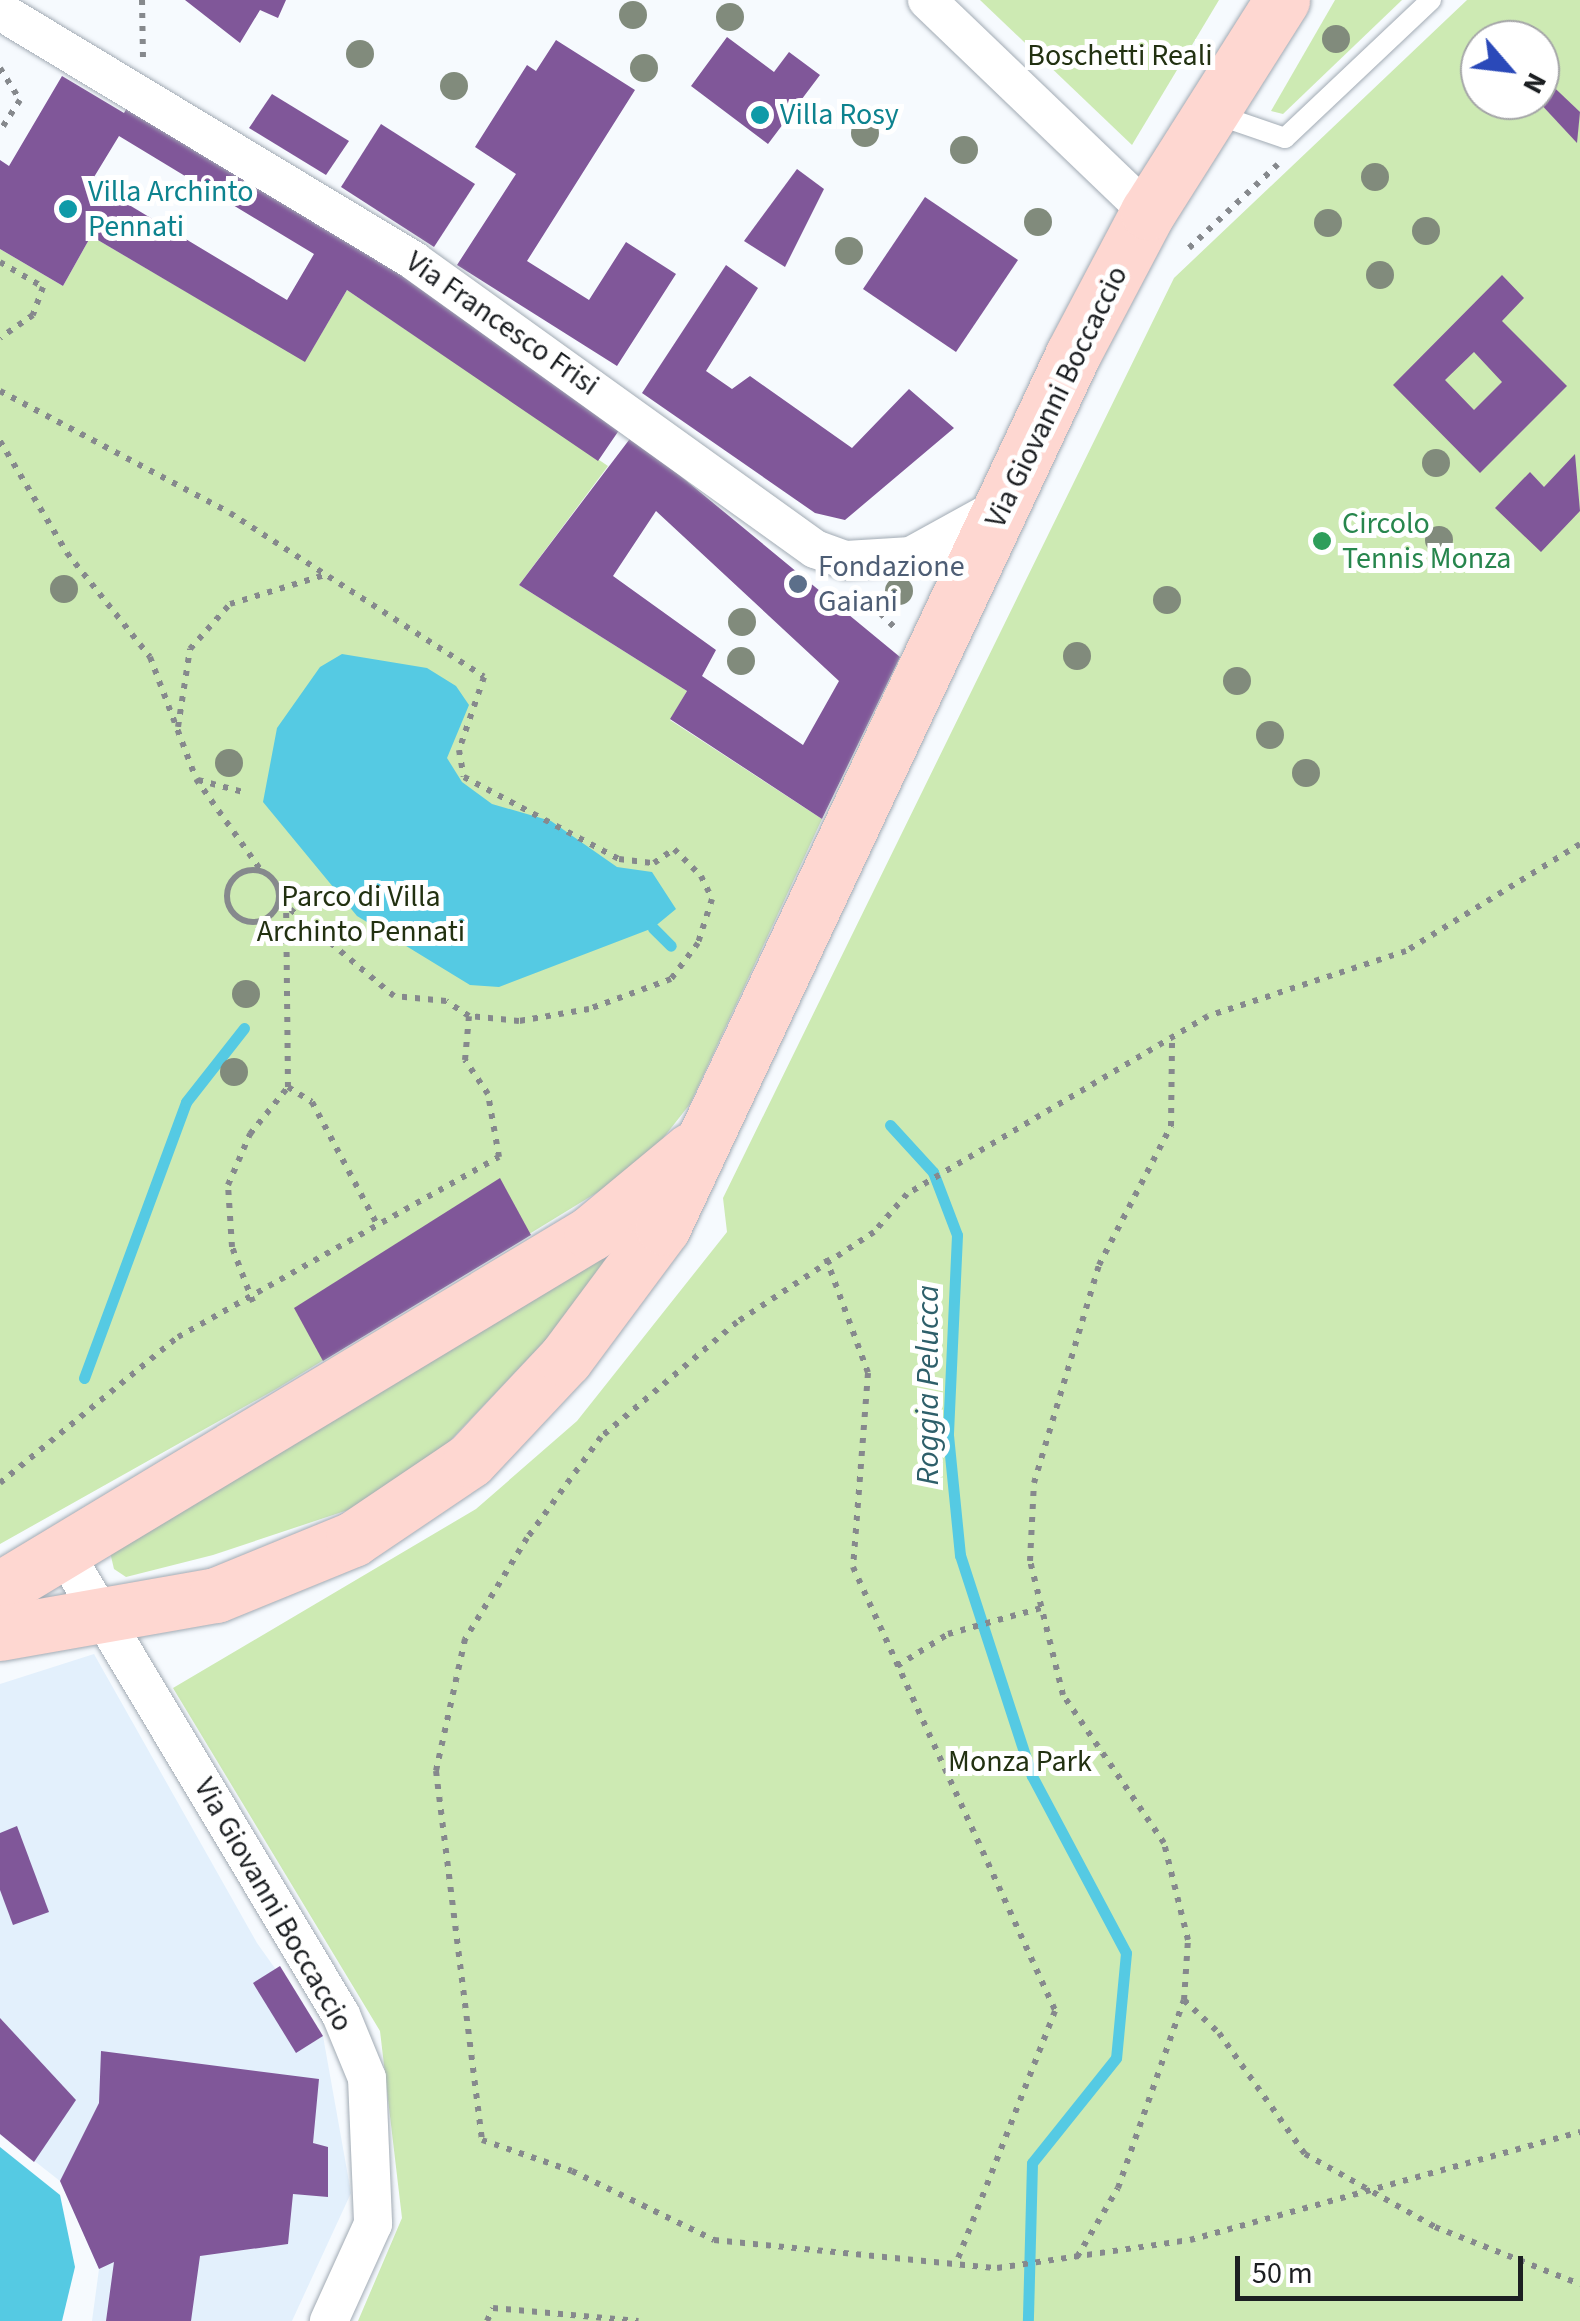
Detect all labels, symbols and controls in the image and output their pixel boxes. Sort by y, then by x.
north arrow [1460,20,1560,120]
park label: Boschetti Reali [1027,38,1213,74]
text: N [1513,66,1557,101]
place label: Villa Rosy [780,97,899,133]
marker: Villa Rosy [749,104,771,126]
place label: Villa Archinto Pennati [88,174,253,244]
marker: Villa Archinto Pennati [57,198,79,220]
street label: Via Francesco Frisi [399,244,605,404]
street label: Via Giovanni Boccaccio [978,260,1136,534]
place label: Circolo Tennis Monza [1342,506,1511,576]
marker: Circolo Tennis Monza [1311,530,1333,552]
place label: Fondazione Gaiani [818,549,965,620]
marker: Fondazione Gaiani [787,573,809,595]
park label: Parco di Villa Archinto Pennati [257,879,465,950]
water label: Roggia Pelucca [909,1285,947,1485]
park label: Monza Park [948,1744,1092,1780]
street label: Via Giovanni Boccaccio [186,1772,360,2038]
scale bar [1240,2236,1528,2298]
text: 50 m [1252,2252,1313,2295]

